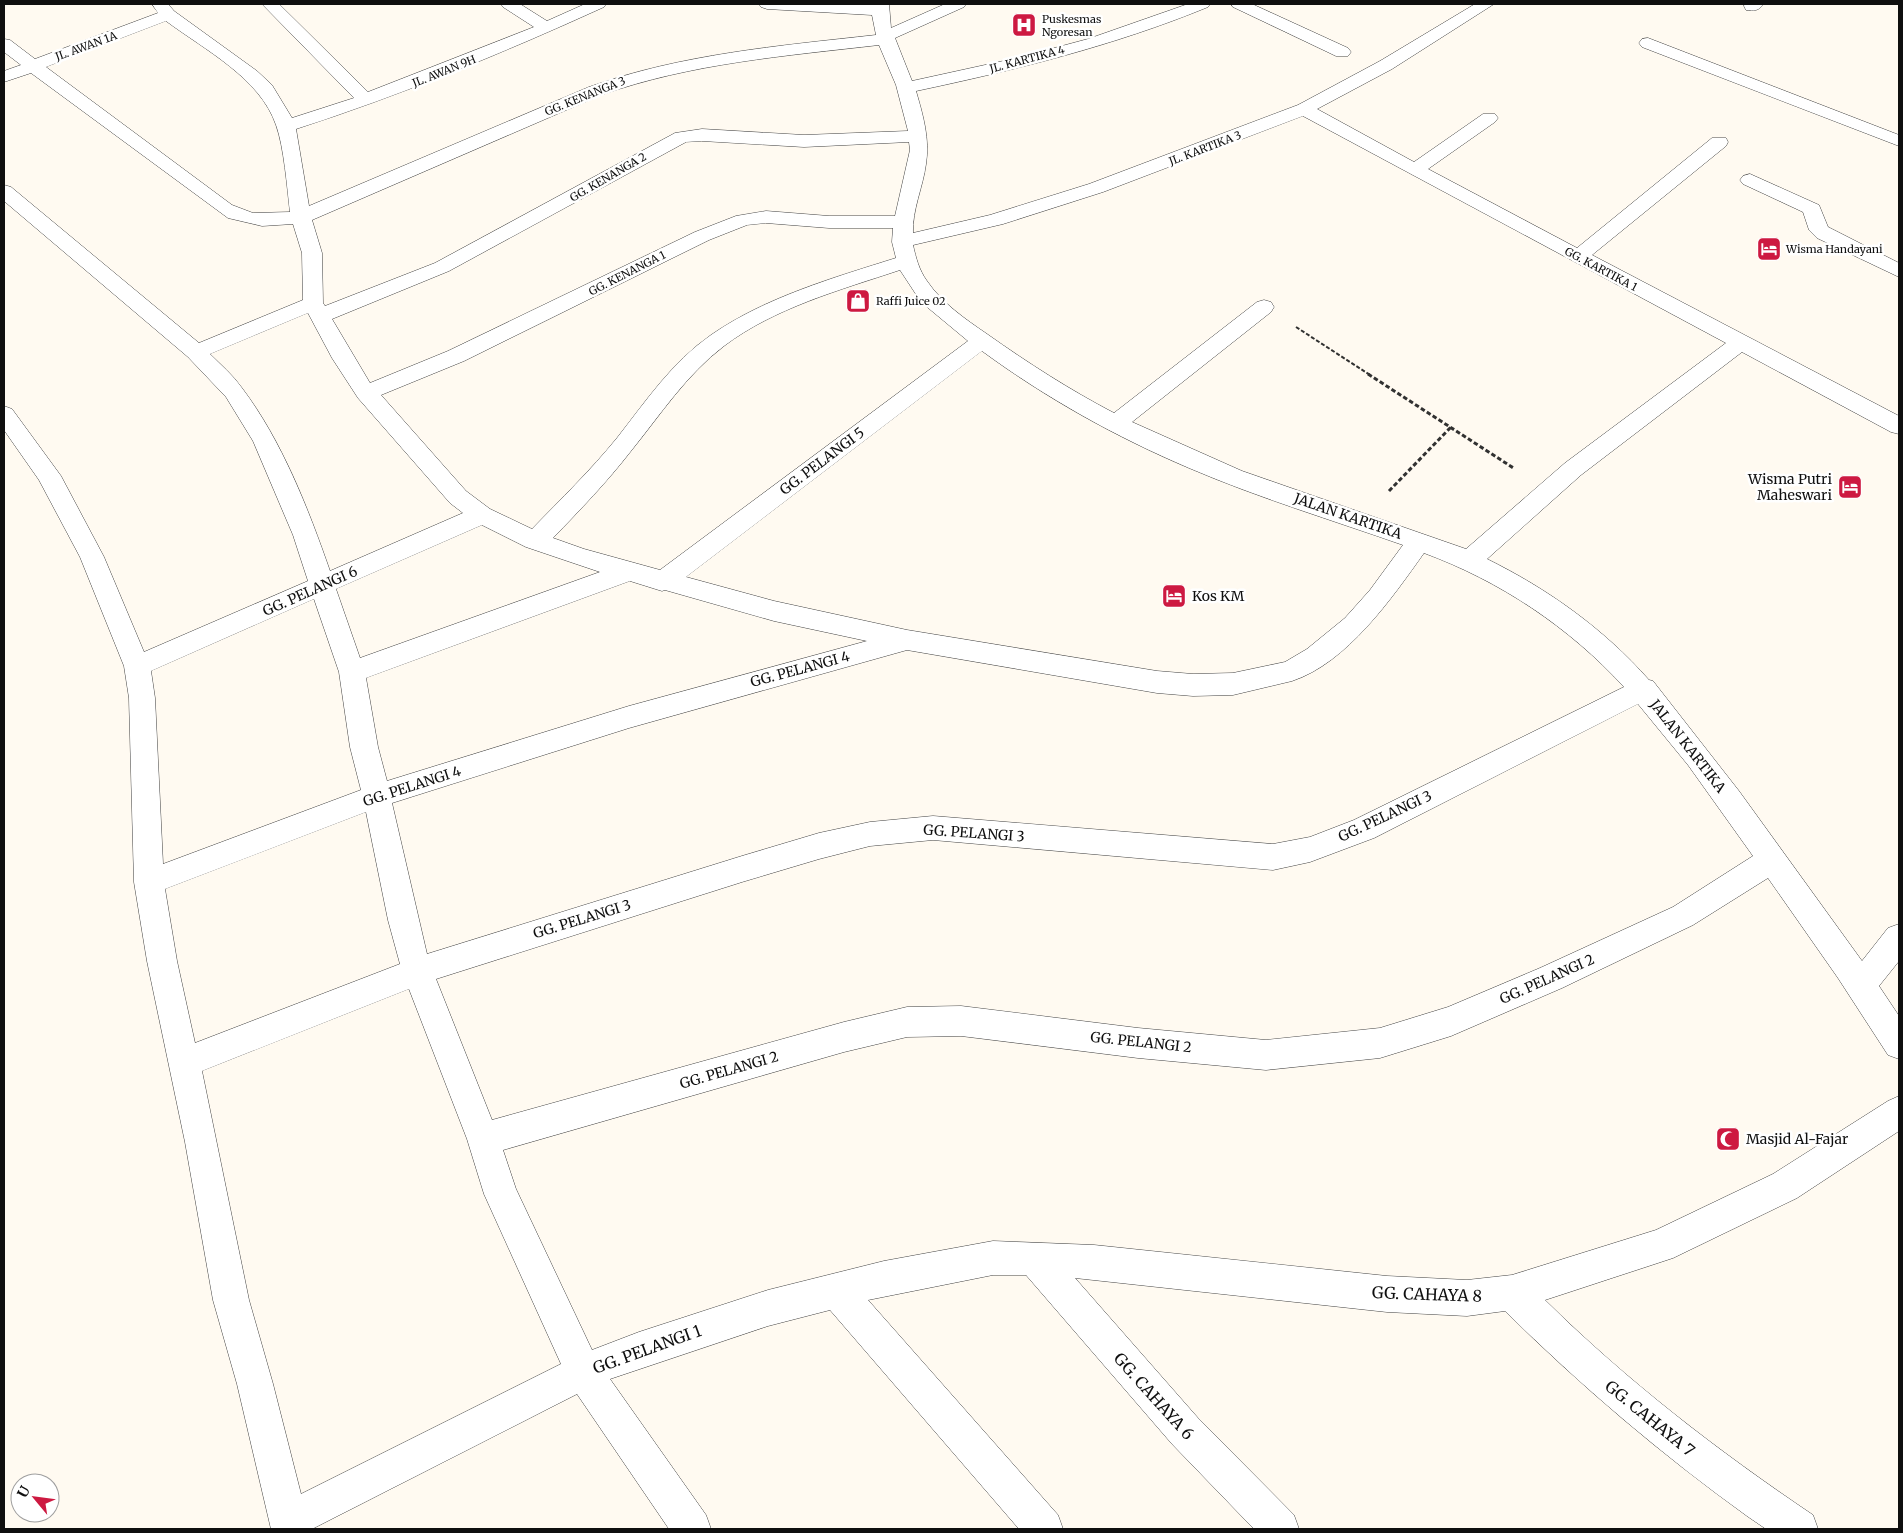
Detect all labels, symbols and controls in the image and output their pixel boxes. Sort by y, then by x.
hospital icon: Puskesmas Ngoresan [1011,12,1037,38]
place label: Puskesmas Ngoresan [1042,12,1101,39]
street label: JL. AWAN 1A [52,28,119,64]
street label: JL. KARTIKA 4 [987,42,1066,76]
street label: JL. AWAN 9H [409,52,478,90]
street label: GG. KENANGA 3 [543,73,627,119]
street label: JL. KARTIKA 3 [1166,128,1243,169]
street label: GG. KENANGA 2 [567,149,649,205]
hotel icon: Wisma Handayani [1756,236,1782,262]
place label: Wisma Handayani [1785,242,1883,256]
street label: GG. KARTIKA 1 [1562,244,1640,294]
street label: GG. KENANGA 1 [586,248,668,298]
shop icon: Raffi Juice 02 [845,288,871,314]
place label: Raffi Juice 02 [876,294,946,308]
street label: GG. PELANGI 5 [776,423,868,499]
place label: Wisma Putri Maheswari [1747,470,1832,504]
hotel icon: Wisma Putri Maheswari [1837,474,1863,500]
street label: JALAN KARTIKA [1291,489,1405,543]
street label: GG. PELANGI 6 [260,562,360,620]
hotel icon: Kos KM [1161,583,1187,609]
place label: Kos KM [1192,587,1245,605]
street label: GG. PELANGI 4 [748,647,852,691]
street label: JALAN KARTIKA [1645,695,1730,796]
street label: GG. PELANGI 4 [361,762,464,810]
street label: GG. PELANGI 3 [1335,786,1435,846]
street label: GG. PELANGI 3 [923,820,1025,846]
street label: GG. PELANGI 3 [531,896,633,942]
street label: GG. PELANGI 2 [1497,950,1597,1008]
street label: GG. PELANGI 2 [1090,1028,1192,1056]
street label: GG. PELANGI 2 [678,1047,780,1093]
mosque icon: Masjid Al-Fajar [1715,1126,1741,1152]
place label: Masjid Al-Fajar [1746,1130,1848,1148]
street label: GG. CAHAYA 8 [1372,1282,1482,1306]
street label: GG. PELANGI 1 [590,1320,704,1378]
street label: GG. CAHAYA 6 [1110,1348,1199,1444]
street label: GG. CAHAYA 7 [1601,1376,1699,1460]
north arrow [10,1473,60,1523]
text: U [13,1482,34,1501]

